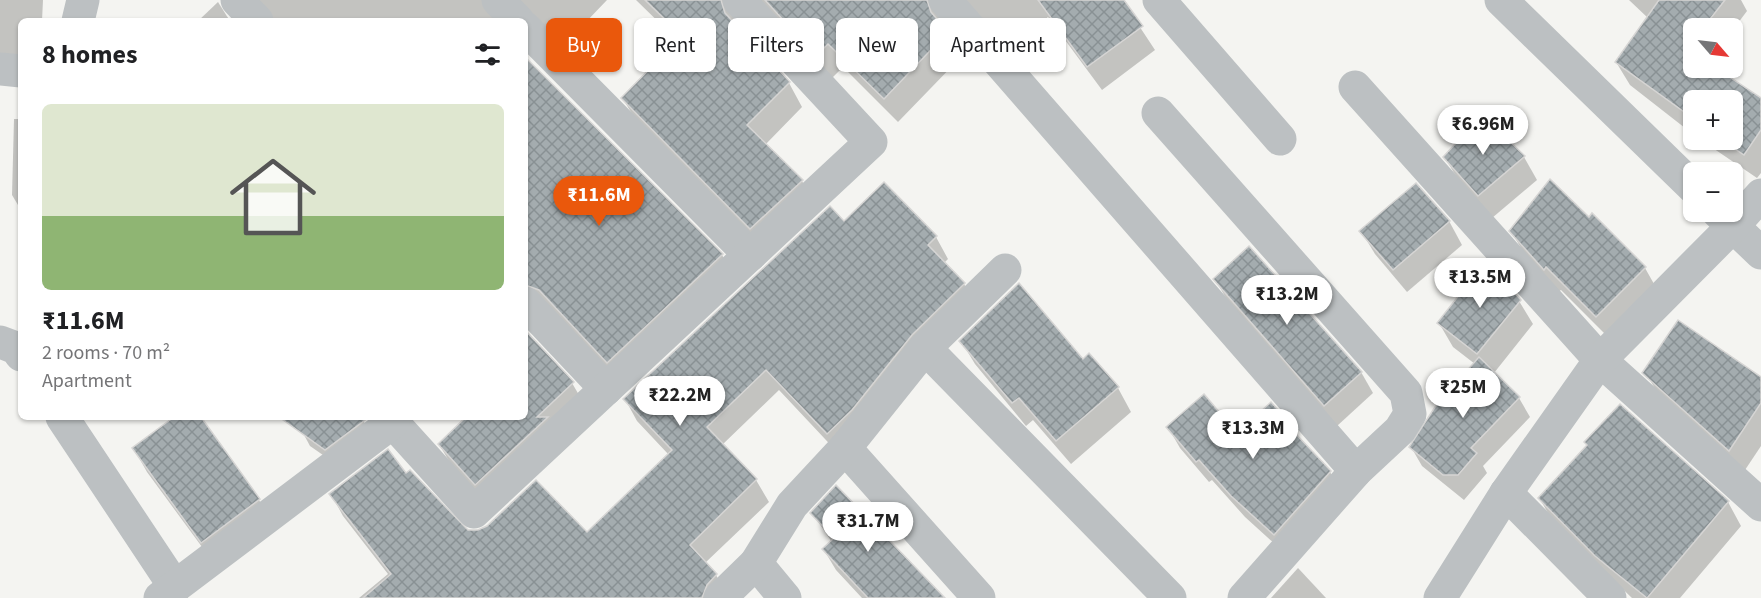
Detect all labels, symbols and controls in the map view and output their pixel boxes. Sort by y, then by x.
chip: Buy [546,18,622,72]
chip: Rent [634,18,716,72]
chip: Filters [728,18,824,72]
chip: New [836,18,918,72]
chip: Apartment [930,18,1066,72]
north arrow [1683,18,1743,78]
map controls [1683,18,1743,222]
text: 8 homes [42,36,137,73]
icon: filters [471,38,504,71]
button: + [1683,90,1743,150]
pin: ₹6.96M [1434,105,1532,156]
text: ₹6.96M [1451,110,1515,138]
icon: home [219,143,327,251]
button: − [1683,162,1743,222]
pin: ₹11.6M [550,176,648,227]
text: ₹11.6M [567,181,631,209]
pin: ₹13.5M [1431,258,1529,309]
text: ₹13.5M [1448,263,1512,291]
pin: ₹13.2M [1238,275,1336,326]
text: ₹13.2M [1255,280,1319,308]
text: ₹11.6M [42,302,125,339]
text: 2 rooms · 70 m² [42,339,170,367]
text: Apartment [42,367,132,395]
pin: ₹25M [1427,368,1499,419]
text: ₹25M [1440,373,1486,401]
pin: ₹22.2M [631,376,729,427]
text: ₹22.2M [648,381,712,409]
pin: ₹13.3M [1204,409,1302,460]
text: ₹13.3M [1221,414,1285,442]
pin: ₹31.7M [819,502,917,553]
text: ₹31.7M [836,507,900,535]

